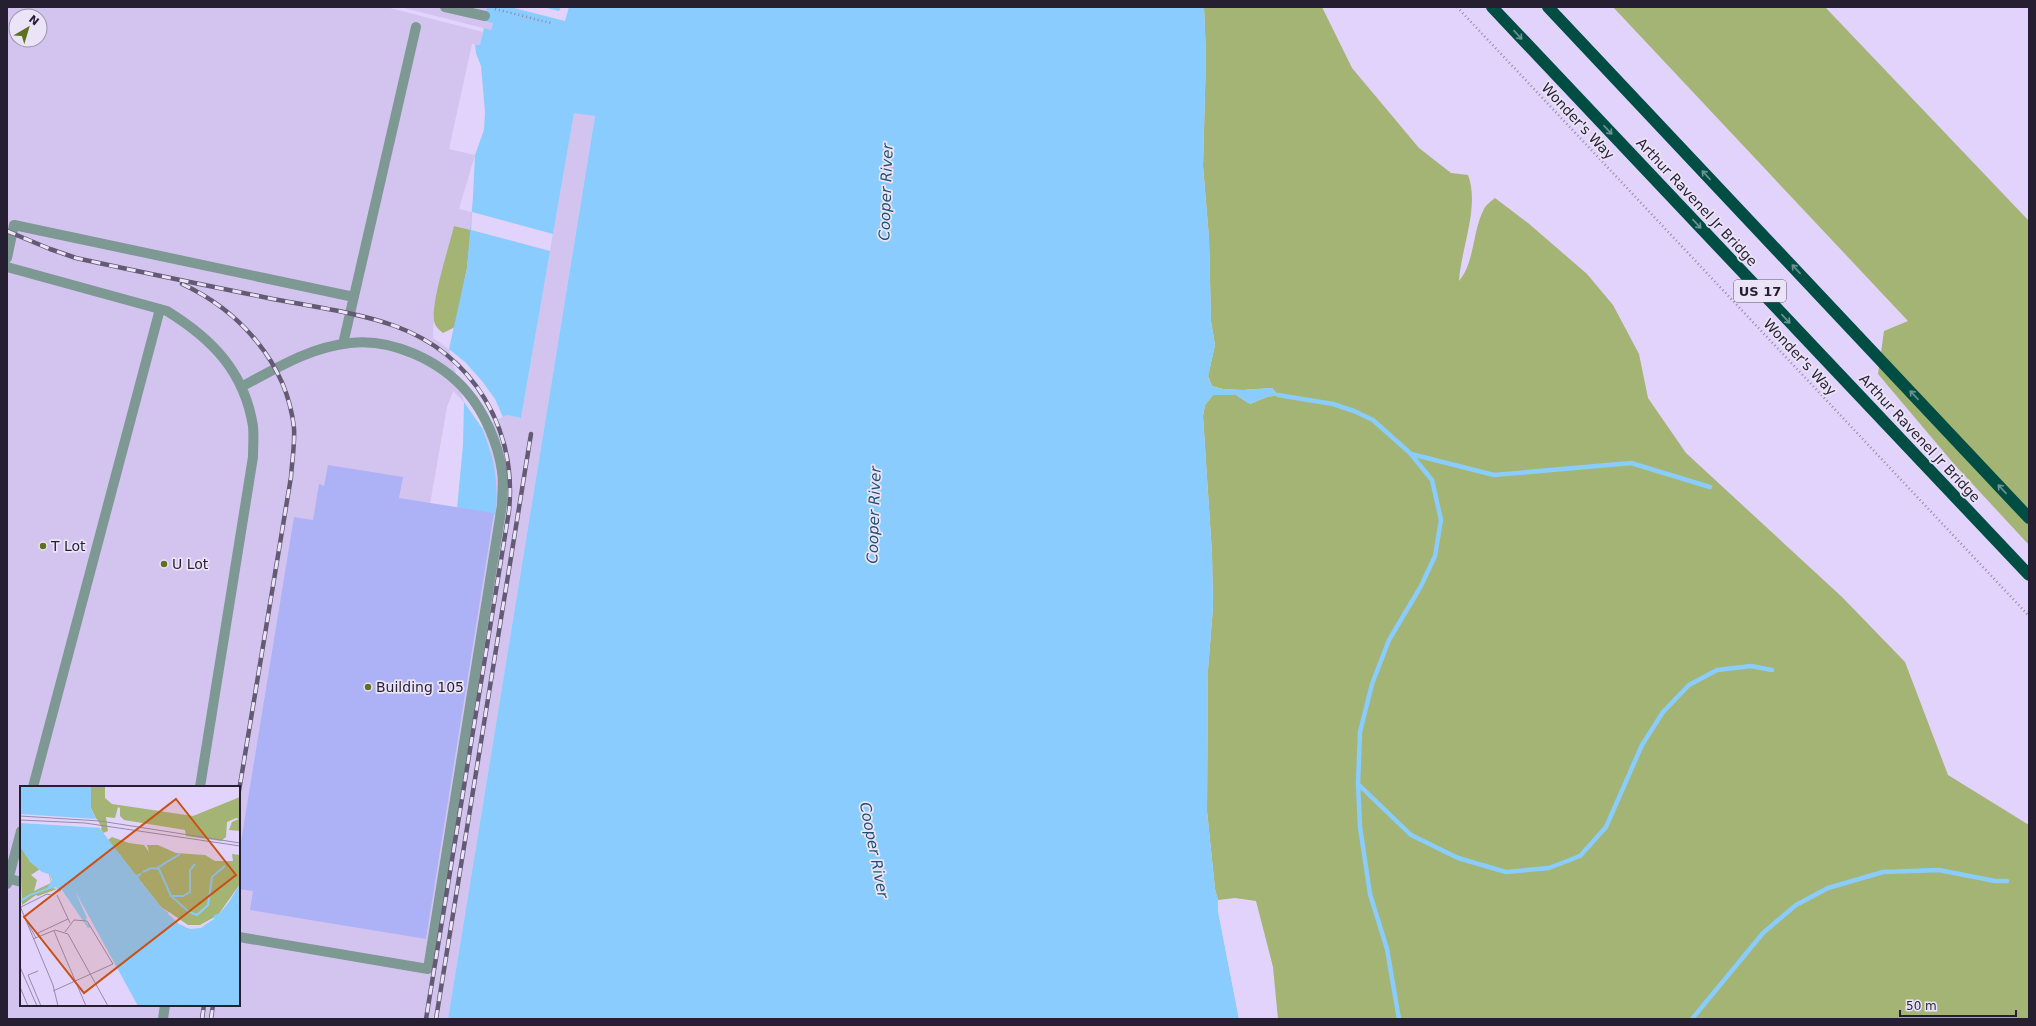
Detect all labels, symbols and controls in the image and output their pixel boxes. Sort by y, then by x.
north arrow [8,8,48,48]
text: N [26,13,41,28]
one-way arrow [1514,30,1523,40]
street label: Wonder's Way [1538,79,1618,163]
one-way arrow [1603,125,1613,135]
street label: Arthur Ravenel Jr Bridge [1633,135,1761,269]
water label: Cooper River [875,142,897,241]
one-way arrow [1702,170,1711,180]
one-way arrow [1692,219,1702,229]
one-way arrow [1791,264,1800,274]
road number: US 17 [1734,280,1786,302]
one-way arrow [1782,314,1791,324]
street label: Wonder's Way [1760,315,1840,399]
street label: Arthur Ravenel Jr Bridge [1856,371,1984,505]
one-way arrow [1909,389,1918,400]
water label: Cooper River [863,465,885,564]
one-way arrow [1998,484,2007,495]
place label: T Lot [50,538,86,554]
marker: T Lot [38,541,48,551]
place label: U Lot [172,556,209,572]
marker: U Lot [159,559,169,569]
place label: Building 105 [376,679,464,695]
marker: Building 105 [363,682,373,692]
inset map [20,786,240,1006]
water label: Cooper River [856,800,892,900]
scale bar [1900,992,2016,1018]
text: 50 m [1906,999,1937,1013]

